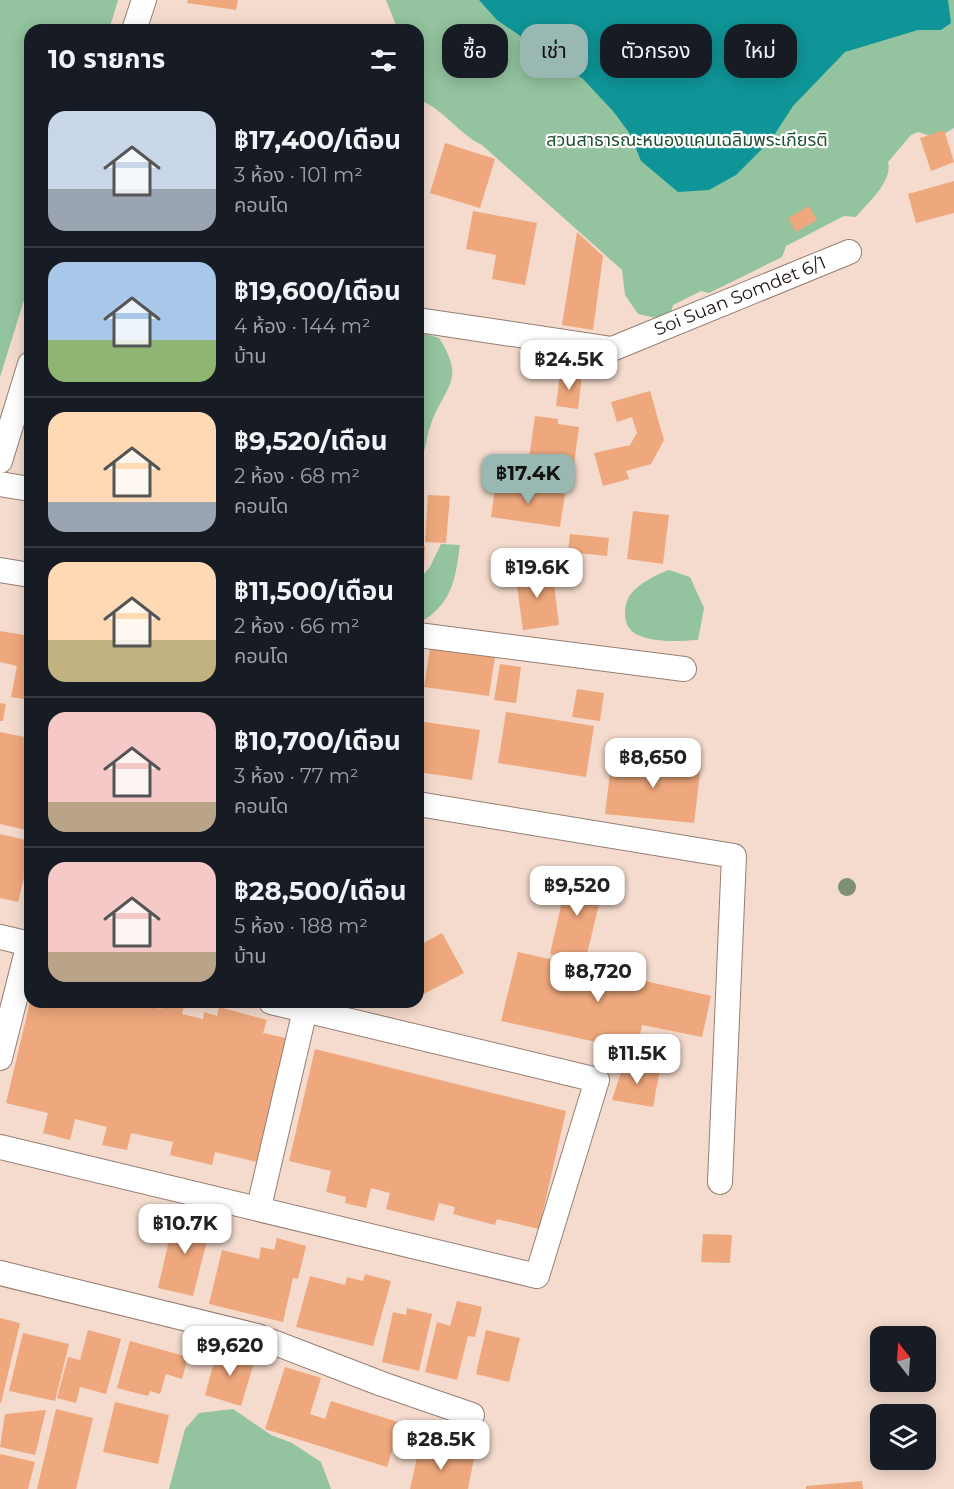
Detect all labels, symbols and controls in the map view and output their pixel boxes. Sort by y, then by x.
chip: ซื้อ [442,24,508,78]
chip: เช่า [520,24,588,78]
chip: ตัวกรอง [600,24,712,78]
chip: ใหม่ [724,24,797,78]
text: 10 รายการ [48,43,165,75]
icon: filters [367,44,400,77]
text: ฿17,400/เดือน [234,124,401,156]
park label: สวนสาธารณะหนองแคนเฉลิมพระเกียรติ [546,129,828,151]
icon: home [96,135,168,207]
text: 3 ห้อง · 101 m² [234,163,363,187]
text: คอนโด [234,193,288,217]
street label: Soi Suan Somdet 6/1 [651,251,829,341]
text: ฿19,600/เดือน [234,275,401,307]
icon: home [96,286,168,358]
text: 4 ห้อง · 144 m² [234,314,371,338]
pin: ฿24.5K [520,340,618,391]
text: บ้าน [234,344,266,368]
text: ฿24.5K [534,347,604,371]
text: ฿9,520/เดือน [234,425,387,457]
icon: home [96,436,168,508]
pin: ฿17.4K [479,454,577,505]
text: ฿17.4K [496,461,560,485]
text: 2 ห้อง · 68 m² [234,464,360,488]
text: คอนโด [234,494,288,518]
pin: ฿19.6K [488,548,586,599]
text: ฿19.6K [505,555,569,579]
text: ฿11,500/เดือน [234,575,394,607]
icon: home [96,586,168,658]
text: 2 ห้อง · 66 m² [234,614,360,638]
text: คอนโด [234,644,288,668]
text: ฿10,700/เดือน [234,725,401,757]
icon: home [96,736,168,808]
pin: ฿8,650 [604,738,702,789]
text: ฿8,650 [619,745,687,769]
text: 3 ห้อง · 77 m² [234,764,359,788]
text: คอนโด [234,794,288,818]
pin: ฿9,520 [528,866,626,917]
text: ฿9,520 [544,873,610,897]
text: ฿28,500/เดือน [234,875,406,907]
icon: home [96,886,168,958]
text: 5 ห้อง · 188 m² [234,914,368,938]
text: บ้าน [234,944,266,968]
pin: ฿8,720 [549,952,647,1003]
text: ฿8,720 [564,959,632,983]
pin: ฿11.5K [588,1034,686,1085]
text: ฿11.5K [607,1041,667,1065]
pin: ฿10.7K [136,1204,234,1255]
text: ฿10.7K [153,1211,217,1235]
pin: ฿9,620 [181,1326,279,1377]
north arrow [870,1326,936,1392]
map controls [870,1326,936,1470]
text: ฿9,620 [196,1333,264,1357]
button: layers [870,1404,936,1470]
pin: ฿28.5K [392,1420,490,1471]
text: ฿28.5K [407,1427,475,1451]

